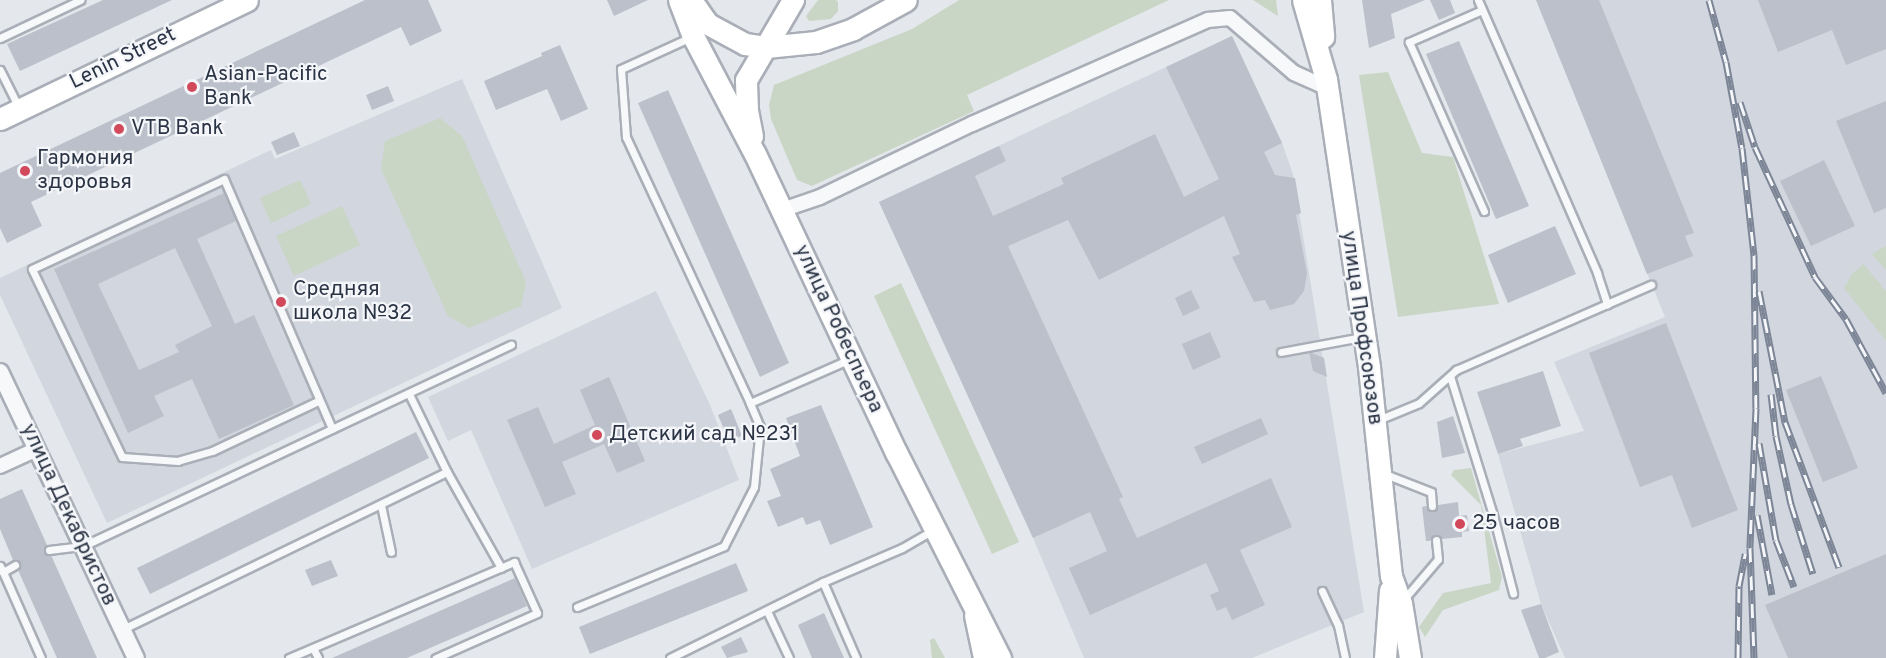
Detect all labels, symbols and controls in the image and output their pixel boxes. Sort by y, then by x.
street label: Lenin Street [66,22,180,96]
place label: Asian-Pacific Bank [204,62,327,112]
marker: Asian-Pacific Bank [185,80,199,94]
place label: VTB Bank [131,116,224,142]
marker: VTB Bank [112,122,126,136]
place label: Гармония здоровья [37,146,133,196]
marker: Гармония здоровья [18,164,32,178]
street label: улица Профсоюзов [1335,229,1387,427]
street label: улица Робеспьера [788,241,888,417]
place label: Средняя школа №32 [293,277,412,327]
marker: Средняя школа №32 [274,295,288,309]
street label: улица Декабристов [15,420,121,610]
place label: Детский сад №231 [609,422,799,448]
marker: Детский сад №231 [590,428,604,442]
place label: 25 часов [1472,511,1560,537]
marker: 25 часов [1453,517,1467,531]

